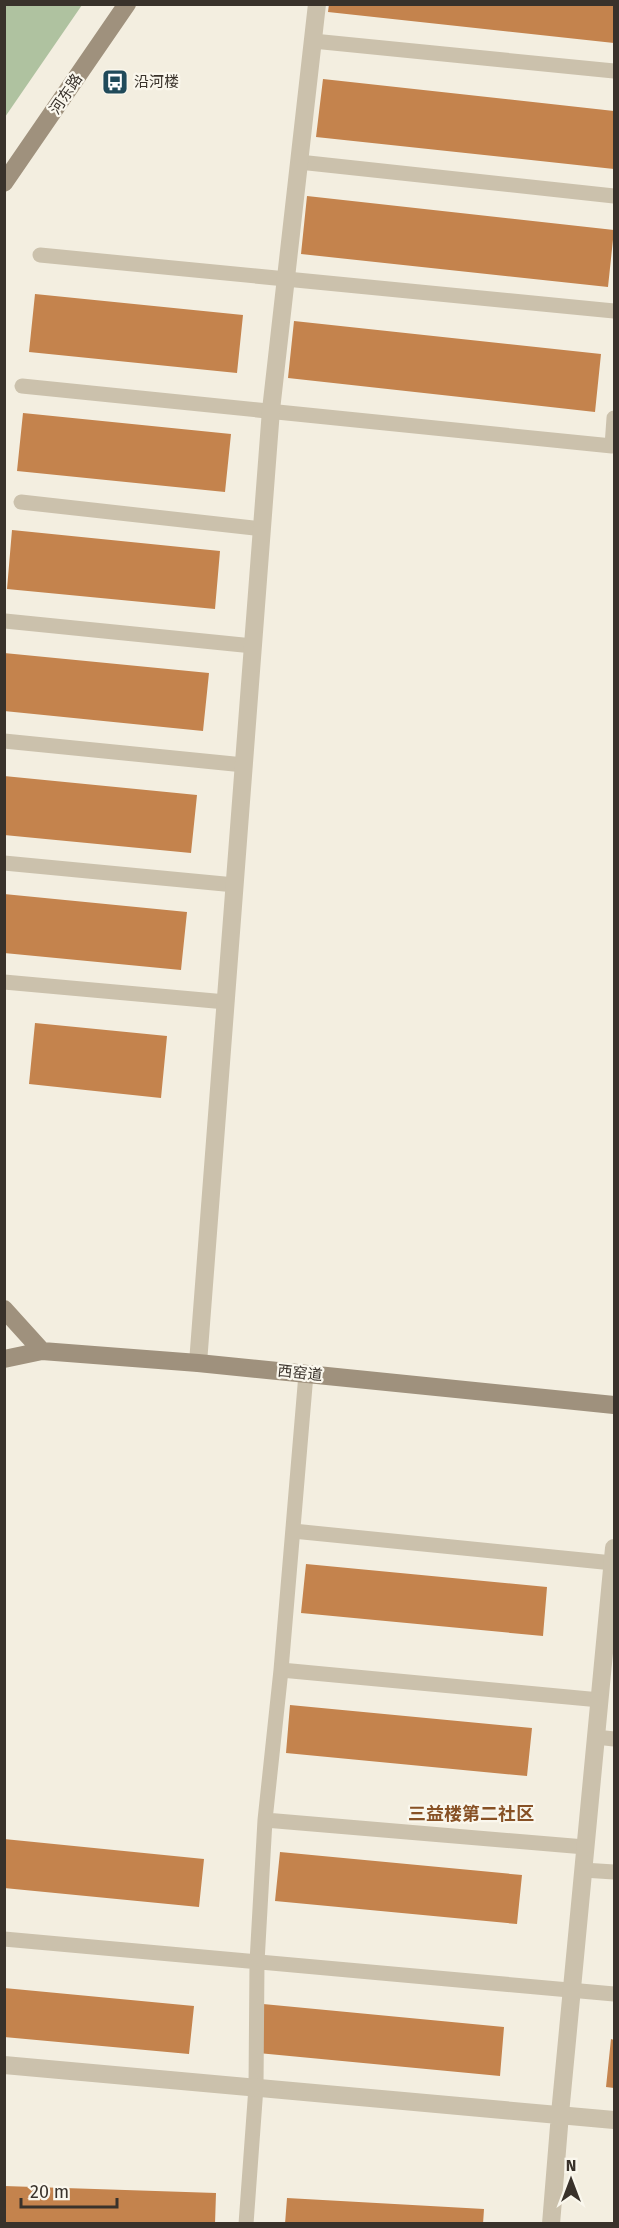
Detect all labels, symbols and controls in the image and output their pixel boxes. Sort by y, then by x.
bus stop icon: 沿河楼 [100,67,130,97]
street label: 河东路 [46,70,86,118]
place label: 沿河楼 [134,73,179,91]
street label: 西窑道 [277,1362,323,1384]
district label: 三益楼第二社区 [408,1803,534,1825]
north arrow [541,2150,601,2210]
text: N [566,2156,576,2175]
scale bar [21,2171,117,2209]
text: 20 m [30,2181,69,2203]

